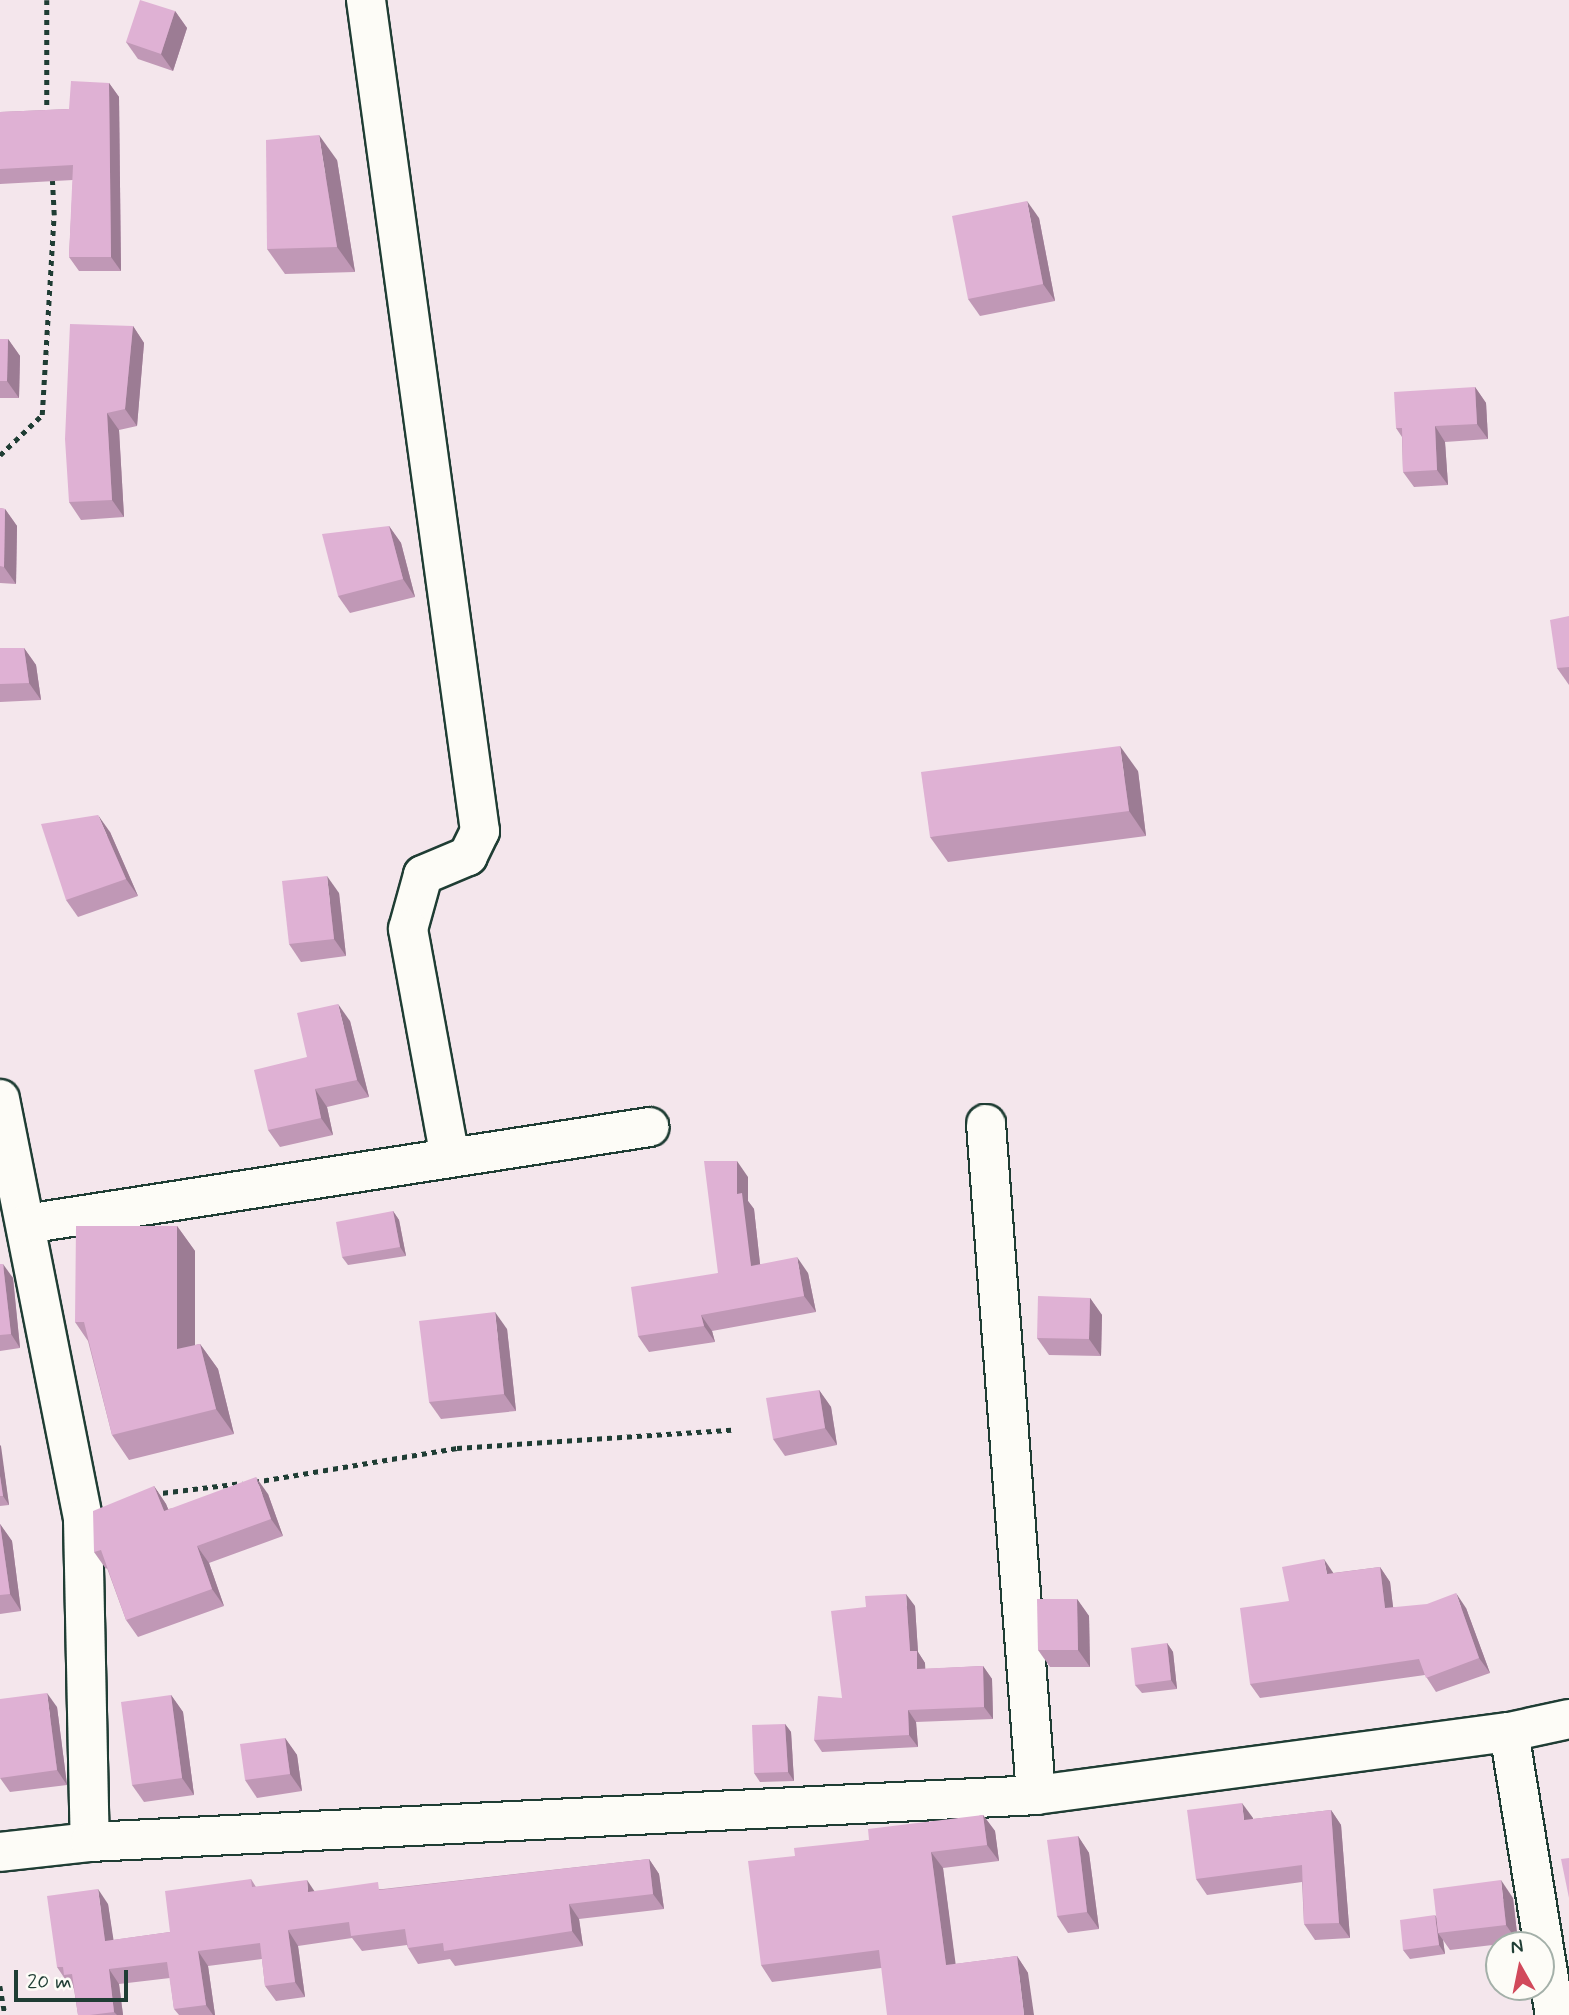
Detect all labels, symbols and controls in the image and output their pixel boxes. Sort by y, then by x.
north arrow [1485,1931,1555,2001]
text: N [1509,1933,1525,1960]
scale bar [18,1955,131,1999]
text: 20 m [27,1968,72,1996]

